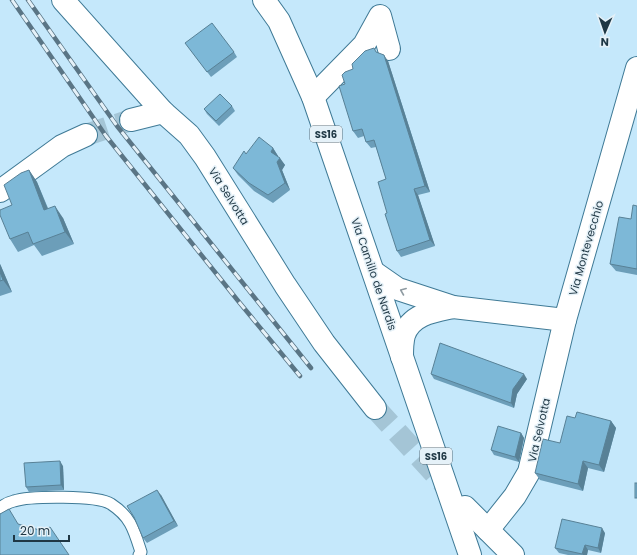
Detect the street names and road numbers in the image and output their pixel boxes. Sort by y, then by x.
road number: SS16 [310,126,342,142]
street label: Via Selvotta [205,164,253,228]
street label: Via Montevecchio [565,199,607,297]
street label: Via Camillo de Nardis [347,216,401,333]
street label: Via Selvotta [524,396,554,464]
road number: SS16 [420,448,452,464]

